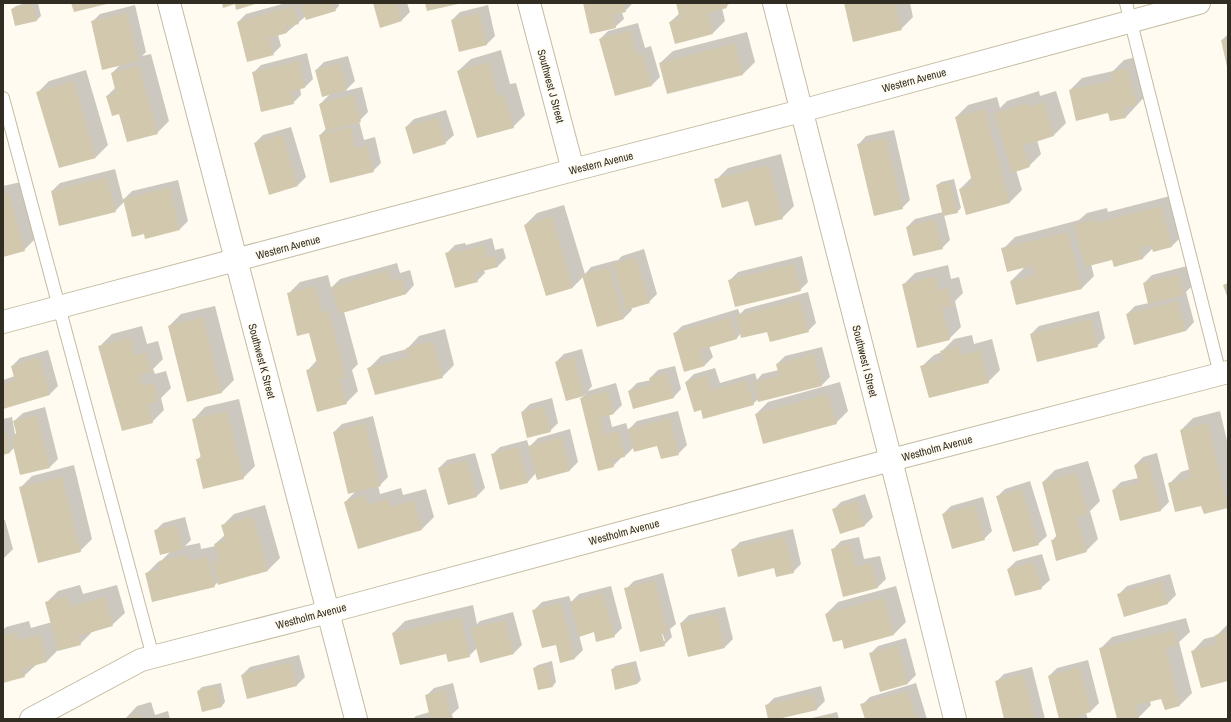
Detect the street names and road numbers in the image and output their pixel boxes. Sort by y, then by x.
street label: Southwest J Street [534,48,568,125]
street label: Western Avenue [880,65,948,95]
street label: Western Avenue [567,148,635,178]
street label: Western Avenue [254,232,322,262]
street label: Southwest K Street [245,322,279,401]
street label: Southwest I Street [849,324,881,399]
street label: Westholm Avenue [900,432,974,464]
street label: Westholm Avenue [587,516,661,548]
street label: Westholm Avenue [274,600,348,632]

